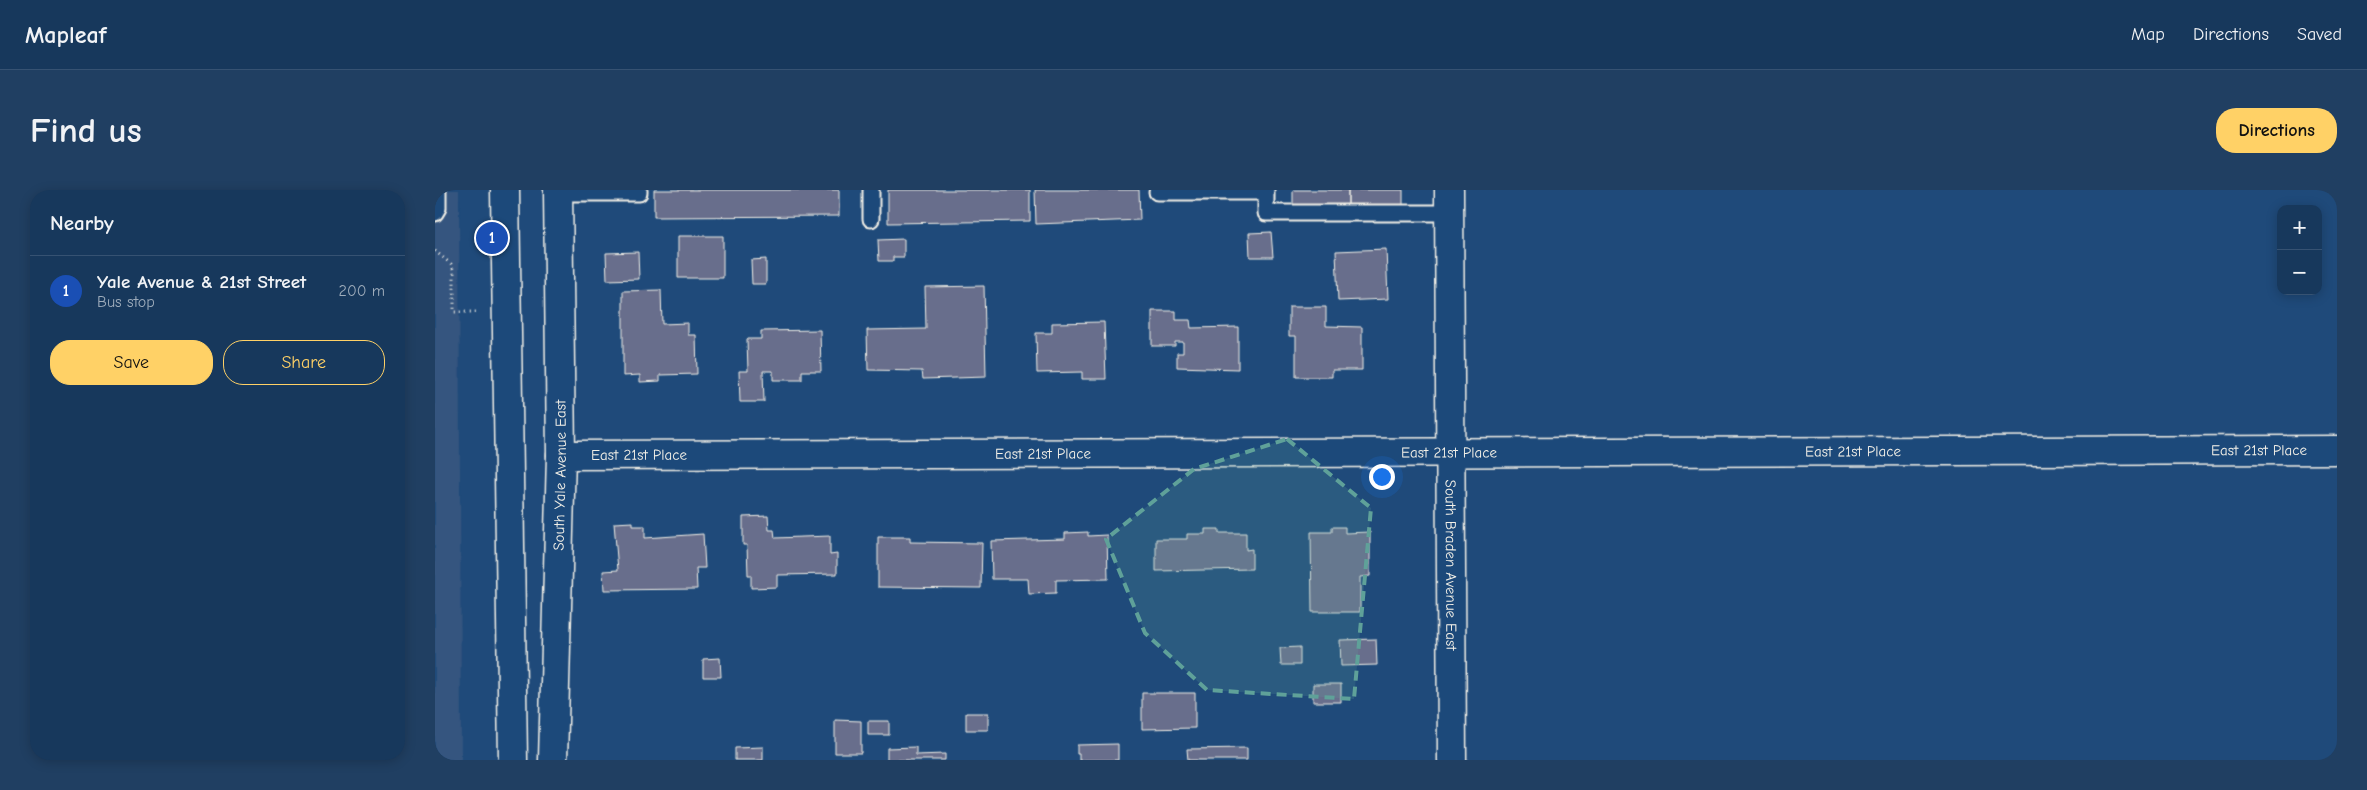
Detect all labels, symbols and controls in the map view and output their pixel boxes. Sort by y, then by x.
text: Mapleaf [25,21,106,49]
text: Map [2131,24,2165,45]
text: Directions [2193,24,2269,45]
text: Saved [2297,24,2342,45]
button: Directions [2216,108,2337,153]
text: Find us [30,110,142,151]
map controls [2277,205,2322,295]
button: + [2277,205,2322,250]
text: Nearby [50,211,114,235]
pin: 1 [476,219,508,257]
button: − [2277,250,2322,295]
text: Yale Avenue & 21st Street [97,271,306,293]
text: 1 [63,282,69,300]
text: 200 m [339,282,385,300]
text: Bus stop [97,293,155,311]
button: Save [50,340,213,385]
button: Share [223,340,385,385]
street label: South Yale Avenue East [549,399,570,551]
street label: East 21st Place [2211,441,2307,459]
street label: East 21st Place [1805,442,1901,460]
street label: East 21st Place [1401,443,1497,462]
street label: East 21st Place [995,445,1091,463]
street label: East 21st Place [591,446,687,464]
your location [1369,464,1395,490]
street label: South Braden Avenue East [1442,480,1460,651]

